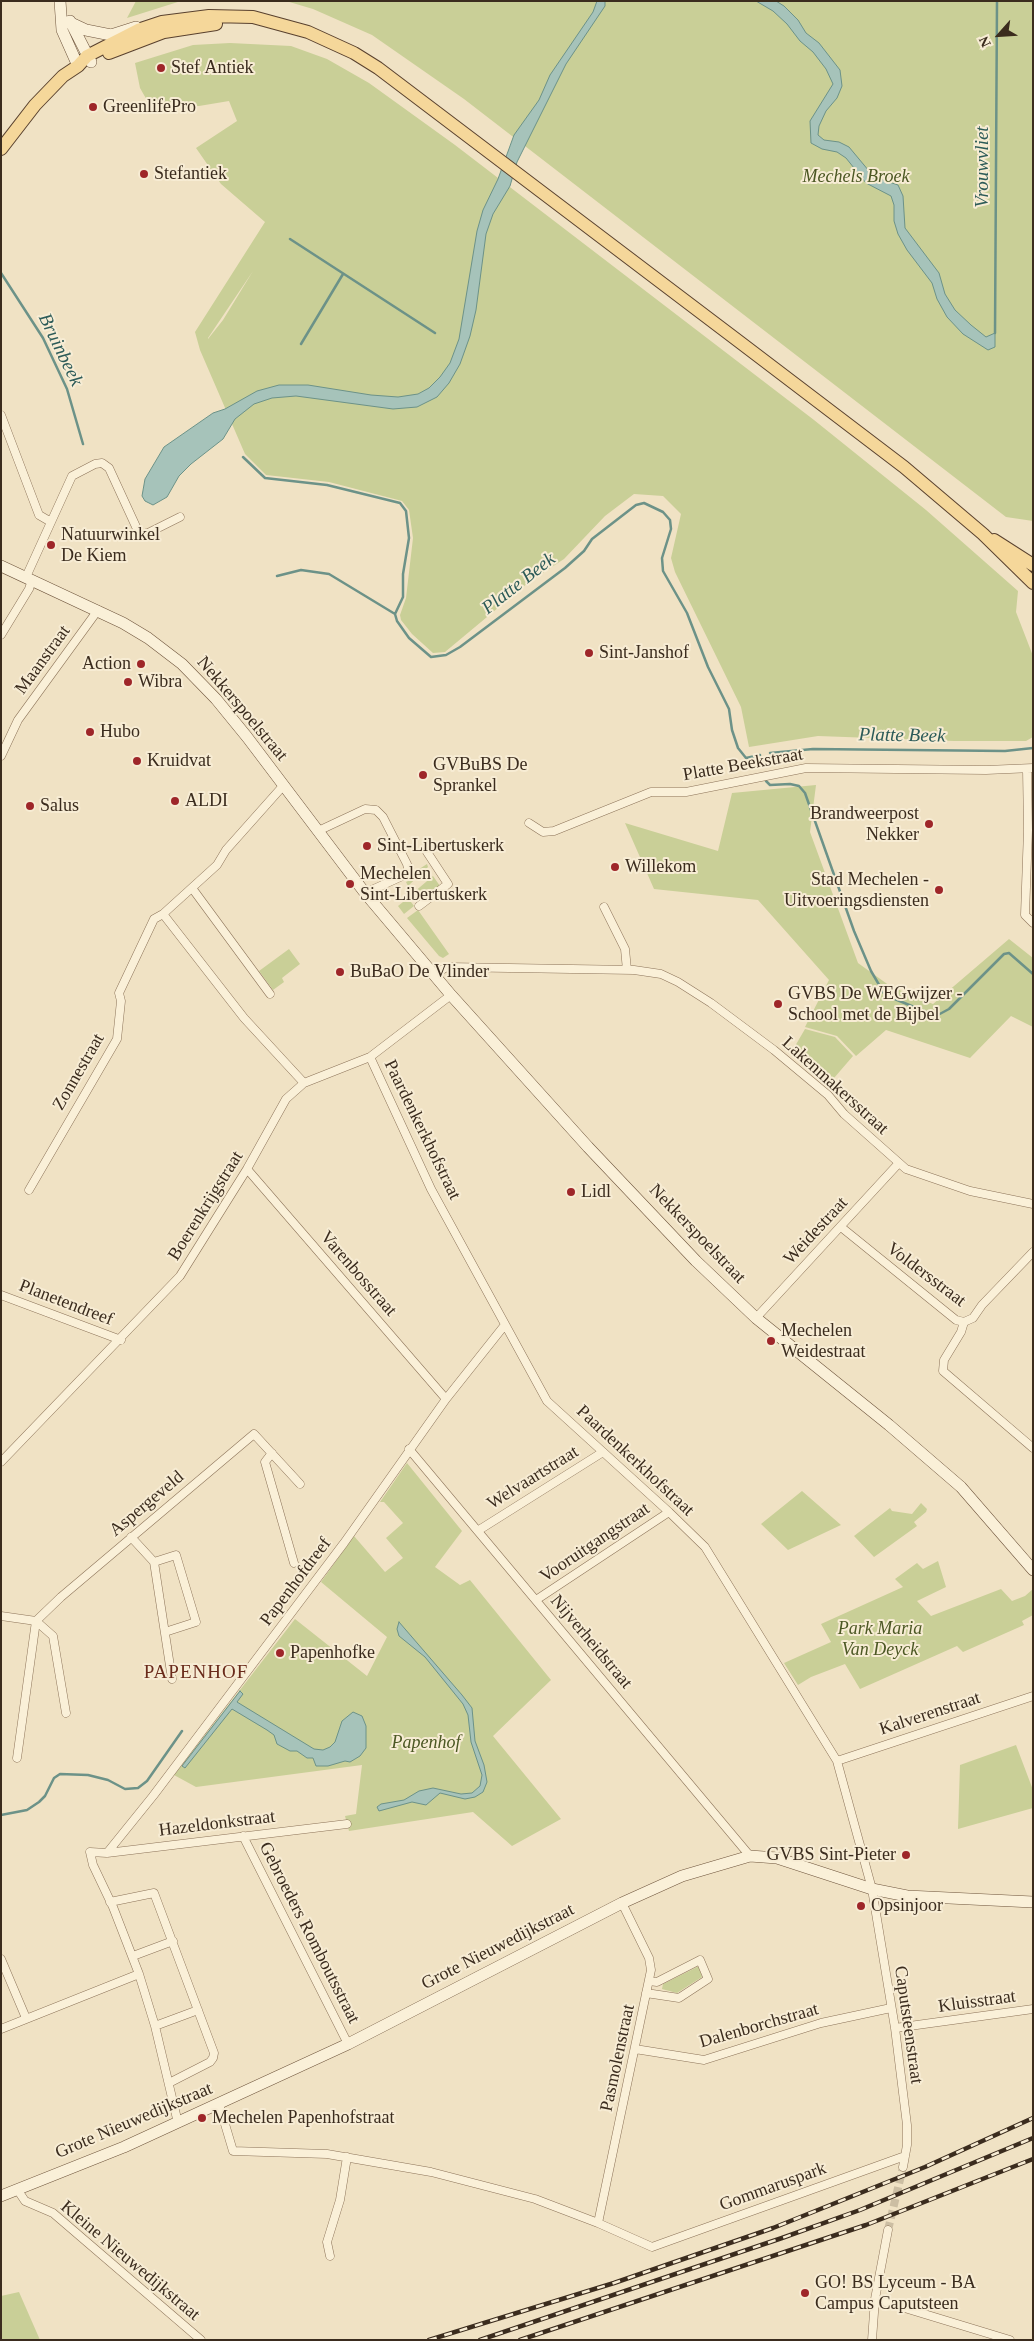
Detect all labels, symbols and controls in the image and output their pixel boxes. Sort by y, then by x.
north arrow [974,10,1024,60]
text: N [976,34,994,50]
place label: Stef Antiek [171,57,253,79]
marker: Stef Antiek [155,62,167,74]
place label: GreenlifePro [103,96,196,118]
marker: GreenlifePro [87,101,99,113]
water label: Vrouwvliet [972,126,994,208]
place label: Stefantiek [154,163,227,185]
park label: Mechels Broek [803,166,909,188]
marker: Stefantiek [138,168,150,180]
water label: Bruinbeek [33,310,87,390]
place label: Natuurwinkel De Kiem [61,524,160,566]
marker: Natuurwinkel De Kiem [45,539,57,551]
water label: Platte Beek [478,548,560,620]
street label: Maanstraat [11,621,75,699]
place label: Sint-Janshof [599,642,689,664]
marker: Sint-Janshof [583,647,595,659]
street label: Nekkerspoelstraat [192,652,292,766]
place label: Action [82,653,131,675]
marker: Action [135,658,147,670]
place label: Wibra [138,671,182,693]
marker: Wibra [122,676,134,688]
place label: Hubo [100,721,140,743]
water label: Platte Beek [858,724,946,748]
marker: Hubo [84,726,96,738]
street label: Platte Beekstraat [681,744,805,786]
place label: Kruidvat [147,750,211,772]
place label: GVBuBS De Sprankel [433,754,528,796]
marker: Kruidvat [131,755,143,767]
marker: GVBuBS De Sprankel [417,769,429,781]
place label: ALDI [185,790,228,812]
place label: Salus [40,795,79,817]
marker: ALDI [169,795,181,807]
marker: Salus [24,800,36,812]
place label: Brandweerpost Nekker [810,803,919,846]
marker: Brandweerpost Nekker [923,818,935,830]
place label: Sint-Libertuskerk [377,835,504,857]
marker: Sint-Libertuskerk [361,840,373,852]
place label: Willekom [625,856,696,878]
marker: Willekom [609,861,621,873]
place label: Mechelen Sint-Libertuskerk [360,863,487,906]
place label: Stad Mechelen - Uitvoeringsdiensten [784,869,929,912]
marker: Mechelen Sint-Libertuskerk [344,878,356,890]
marker: Stad Mechelen - Uitvoeringsdiensten [933,884,945,896]
place label: BuBaO De Vlinder [350,961,489,983]
marker: BuBaO De Vlinder [334,966,346,978]
place label: GVBS De WEGwijzer - School met de Bijbel [788,983,962,1026]
marker: GVBS De WEGwijzer - School met de Bijbel [772,998,784,1010]
street label: Zonnestraat [48,1030,110,1114]
street label: Lakenmakersstraat [777,1032,893,1140]
street label: Paardenkerkhofstraat [379,1057,465,1203]
street label: Boerenkrijgstraat [164,1147,248,1265]
street label: Nekkerspoelstraat [644,1180,750,1288]
place label: Lidl [581,1181,611,1203]
marker: Lidl [565,1186,577,1198]
street label: Weidestraat [779,1193,853,1269]
street label: Varenbosstraat [315,1227,401,1321]
street label: Voldersstraat [882,1238,970,1312]
street label: Planetendreef [16,1275,116,1331]
place label: Mechelen Weidestraat [781,1320,866,1362]
marker: Mechelen Weidestraat [765,1335,777,1347]
street label: Paardenkerkhofstraat [572,1401,698,1521]
street label: Welvaartstraat [483,1441,583,1515]
street label: Aspergeveld [105,1467,189,1541]
street label: Vooruitgangstraat [536,1498,654,1588]
street label: Papenhofdreef [256,1534,336,1630]
street label: Nijverheidstraat [545,1591,637,1693]
park label: Park Maria Van Deyck [838,1618,922,1660]
place label: Papenhofke [290,1642,375,1664]
marker: Papenhofke [274,1647,286,1659]
district label: PAPENHOF [143,1662,249,1684]
street label: Kalverenstraat [877,1688,983,1740]
park label: Papenhof [392,1732,460,1754]
street label: Hazeldonkstraat [158,1806,276,1842]
street label: Gebroeders Romboutsstraat [254,1839,364,2027]
place label: GVBS Sint-Pieter [766,1844,896,1866]
marker: GVBS Sint-Pieter [900,1849,912,1861]
place label: Opsinjoor [871,1895,943,1917]
street label: Grote Nieuwedijkstraat [418,1899,578,1995]
marker: Opsinjoor [855,1900,867,1912]
street label: Caputsteenstraat [889,1965,927,2085]
street label: Kluisstraat [937,1986,1017,2018]
street label: Dalenborchstraat [697,1999,821,2053]
street label: Pasmolenstraat [596,2002,640,2114]
street label: Grote Nieuwedijkstraat [52,2078,216,2164]
place label: Mechelen Papenhofstraat [212,2107,394,2129]
marker: Mechelen Papenhofstraat [196,2112,208,2124]
street label: Gommaruspark [717,2158,829,2216]
street label: Kleine Nieuwedijkstraat [56,2196,204,2326]
place label: GO! BS Lyceum - BA Campus Caputsteen [815,2272,976,2314]
marker: GO! BS Lyceum - BA Campus Caputsteen [799,2287,811,2299]

